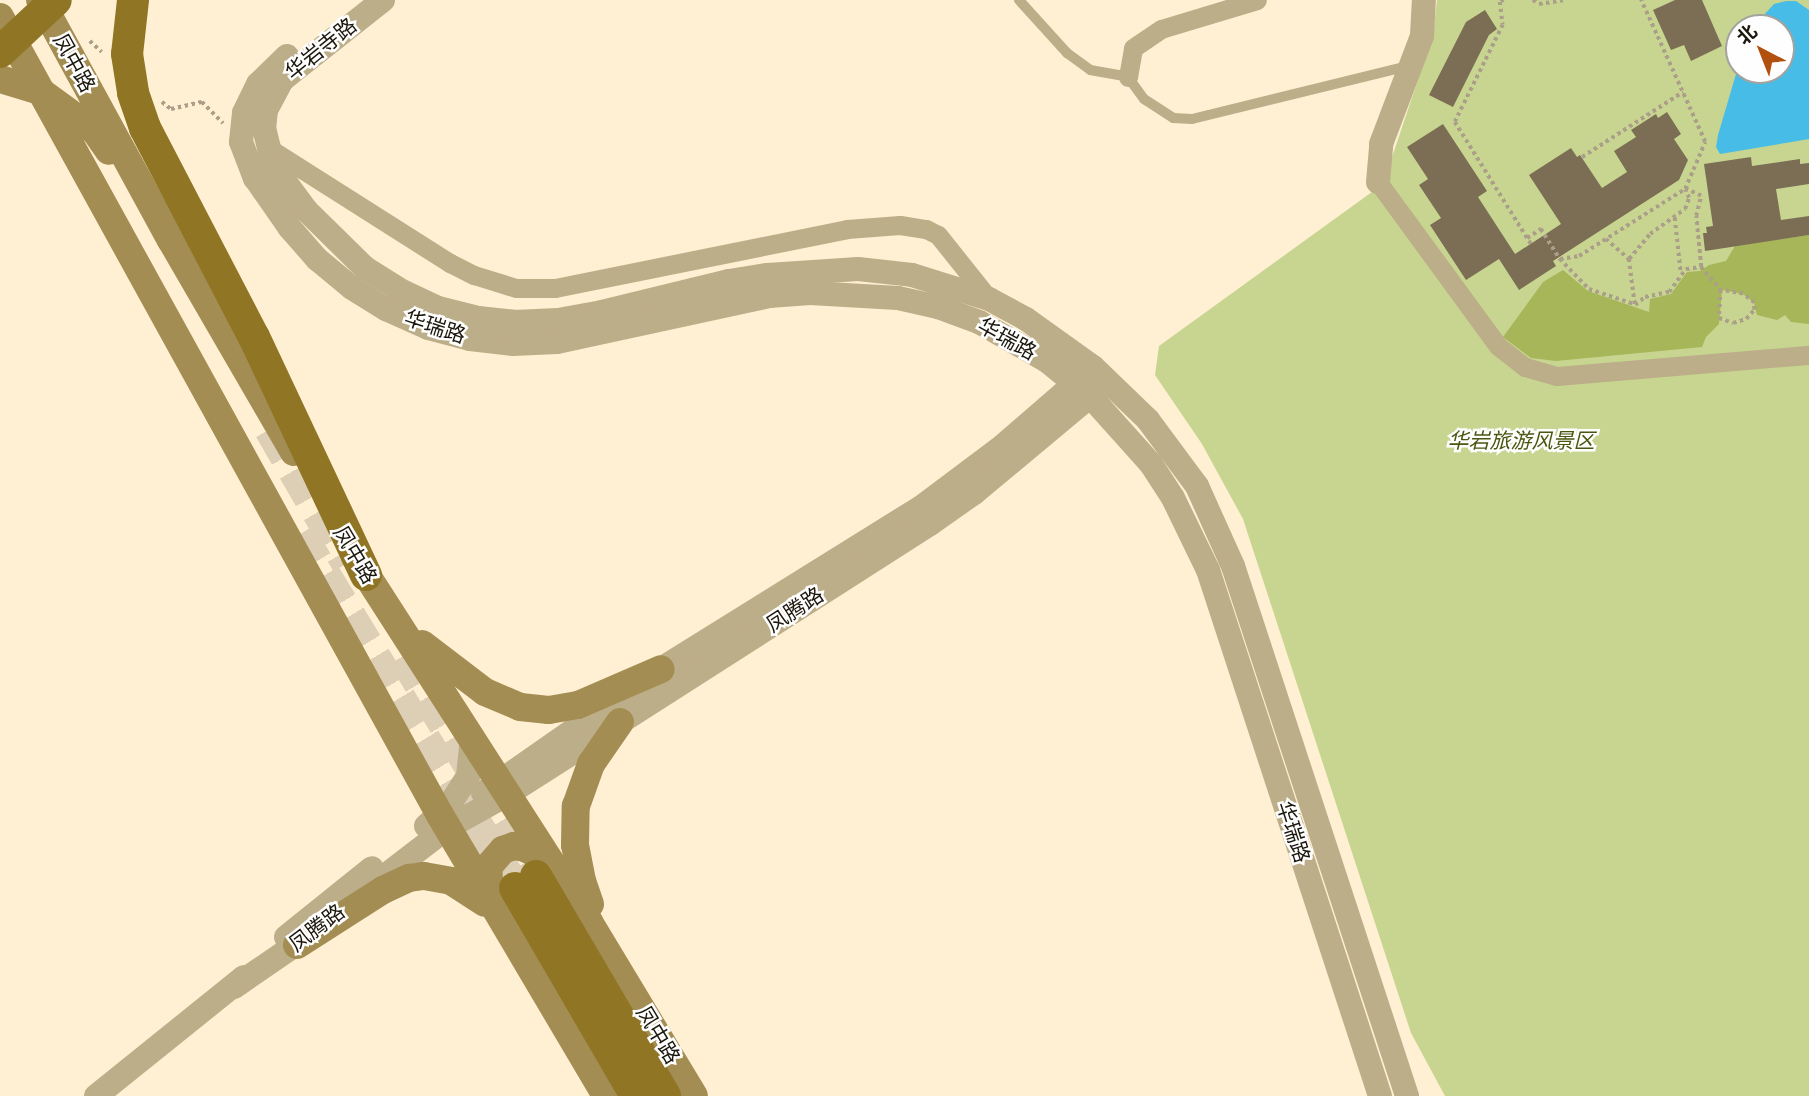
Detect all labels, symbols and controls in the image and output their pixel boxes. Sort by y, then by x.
street label: 华岩寺路 [280,13,362,85]
north arrow [1725,14,1795,84]
text: 北 [1733,20,1761,49]
street label: 凤中路 [48,29,100,97]
street label: 华瑞路 [401,305,469,349]
street label: 华瑞路 [973,313,1041,365]
park label: 华岩旅游风景区 [1448,428,1594,454]
street label: 凤中路 [328,522,382,588]
street label: 凤腾路 [762,582,828,638]
street label: 华瑞路 [1271,798,1315,866]
street label: 凤腾路 [284,899,350,957]
street label: 凤中路 [631,1002,685,1068]

